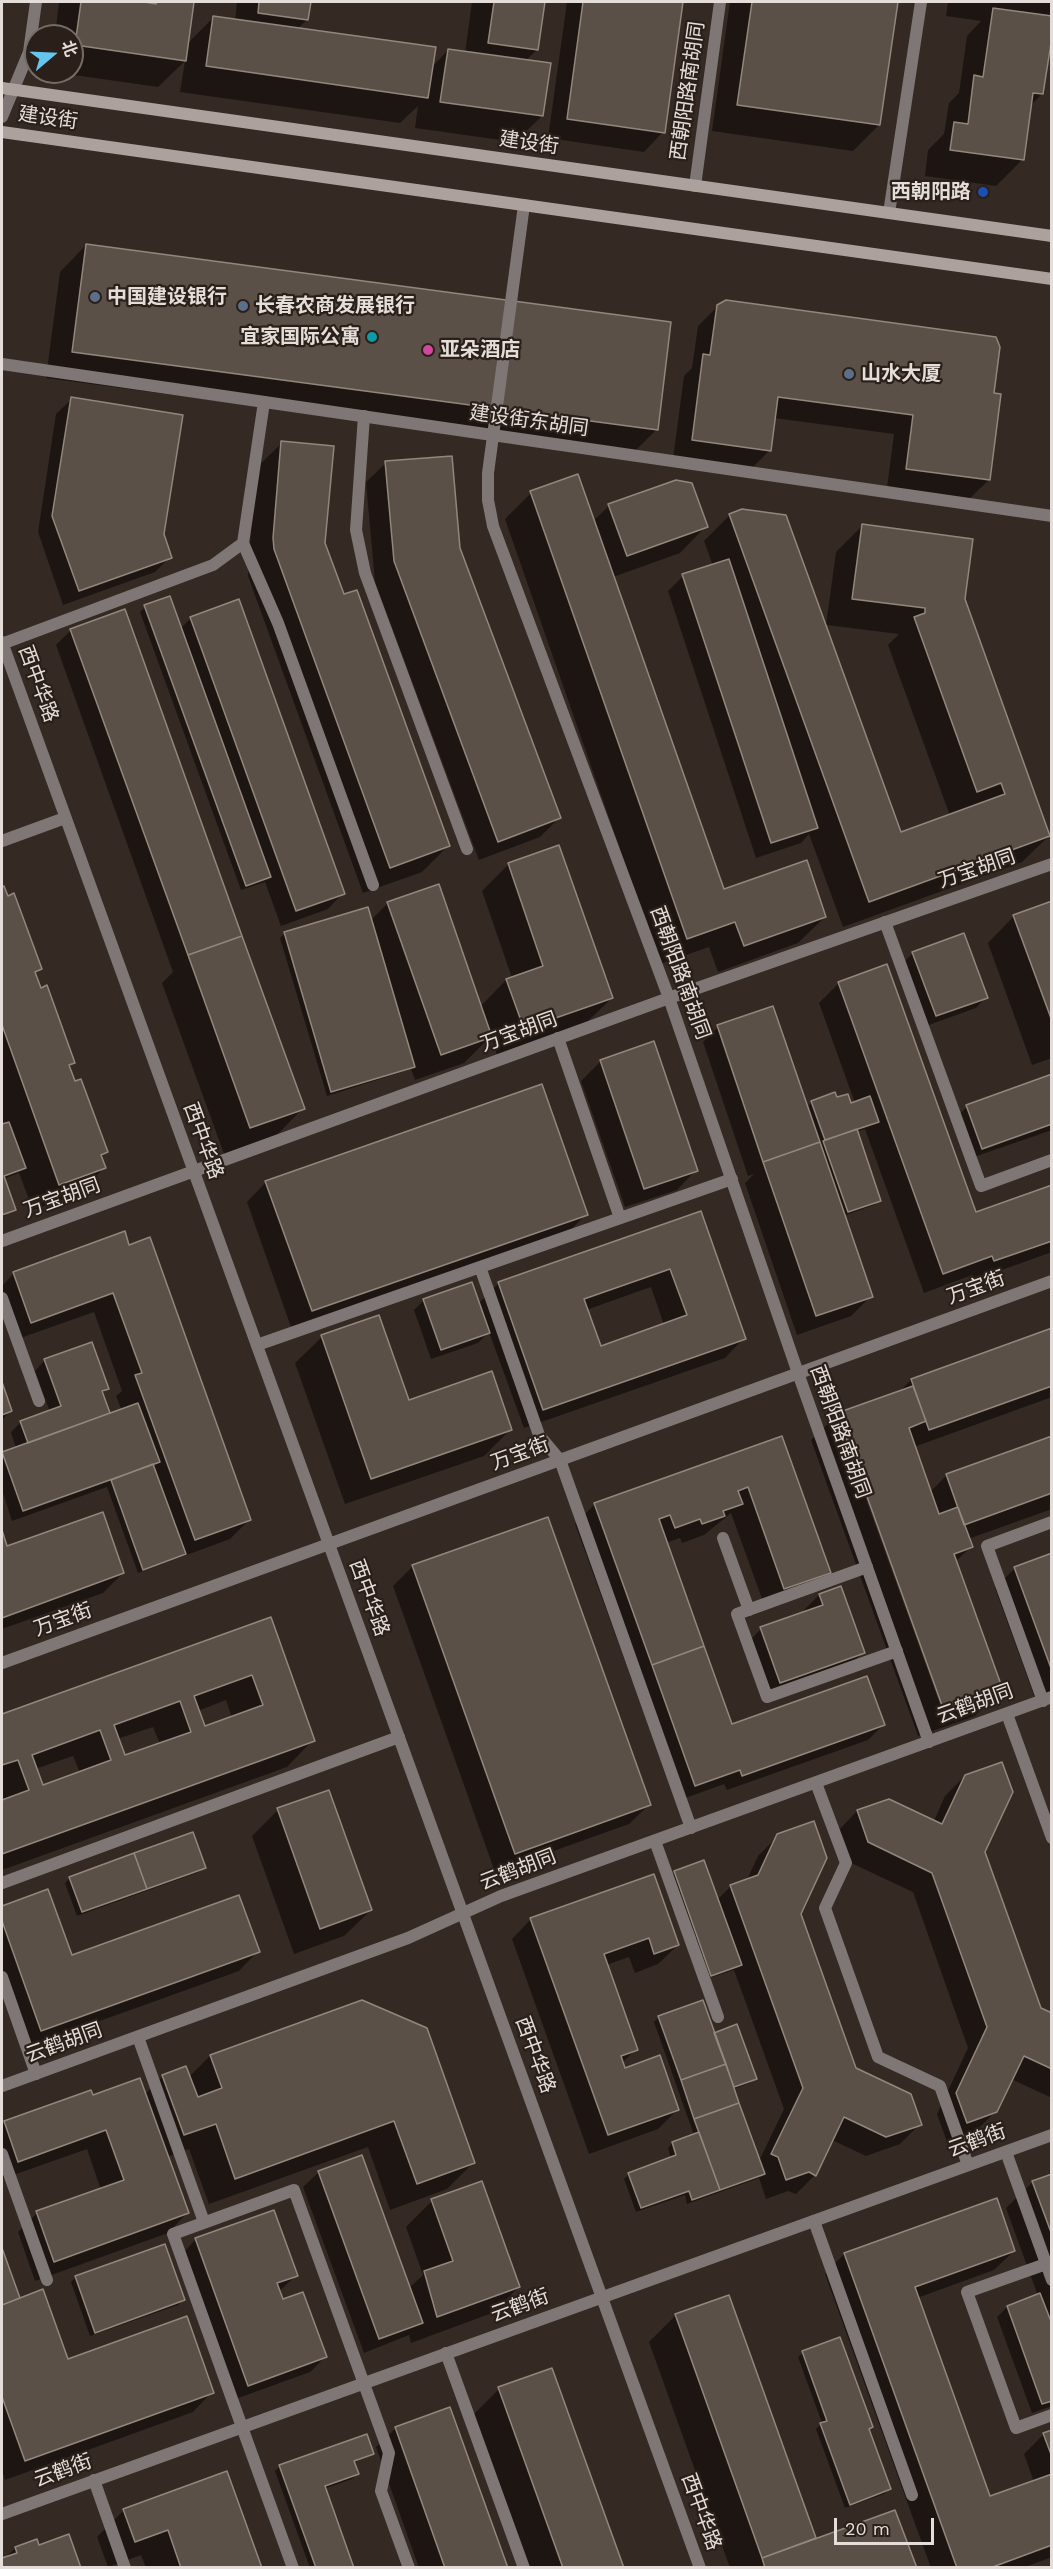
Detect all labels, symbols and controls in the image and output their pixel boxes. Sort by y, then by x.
street label: 西朝阳路南胡同 [666,20,710,162]
north arrow [24,24,84,84]
text: 北 [58,38,81,59]
street label: 建设街 [17,102,79,134]
street label: 建设街 [498,127,560,159]
place label: 西朝阳路 [891,180,971,204]
marker: 西朝阳路 [976,185,990,199]
place label: 中国建设银行 [107,285,227,309]
marker: 中国建设银行 [88,290,102,304]
place label: 长春农商发展银行 [255,294,415,318]
marker: 长春农商发展银行 [236,299,250,313]
place label: 宜家国际公寓 [240,325,360,349]
marker: 宜家国际公寓 [365,330,379,344]
place label: 亚朵酒店 [440,338,520,362]
marker: 亚朵酒店 [421,343,435,357]
place label: 山水大厦 [861,362,941,386]
marker: 山水大厦 [842,367,856,381]
street label: 建设街东胡同 [468,401,590,441]
street label: 西中华路 [13,642,63,726]
street label: 万宝胡同 [935,845,1019,893]
street label: 西朝阳路南胡同 [645,903,715,1043]
street label: 万宝胡同 [477,1007,561,1057]
street label: 西中华路 [178,1099,228,1183]
street label: 万宝胡同 [20,1173,104,1223]
street label: 万宝街 [944,1266,1008,1310]
street label: 西朝阳路南胡同 [805,1362,875,1502]
street label: 万宝街 [488,1432,552,1476]
street label: 西中华路 [344,1556,394,1640]
street label: 万宝街 [31,1598,95,1642]
street label: 云鹤胡同 [933,1679,1017,1729]
street label: 云鹤胡同 [476,1844,560,1896]
street label: 西中华路 [510,2013,560,2097]
street label: 云鹤胡同 [22,2018,106,2068]
street label: 云鹤街 [945,2119,1009,2163]
street label: 云鹤街 [488,2284,552,2328]
street label: 云鹤街 [31,2449,95,2493]
street label: 西中华路 [676,2470,726,2554]
scale bar [837,2506,938,2544]
text: 20 m [845,2518,890,2539]

